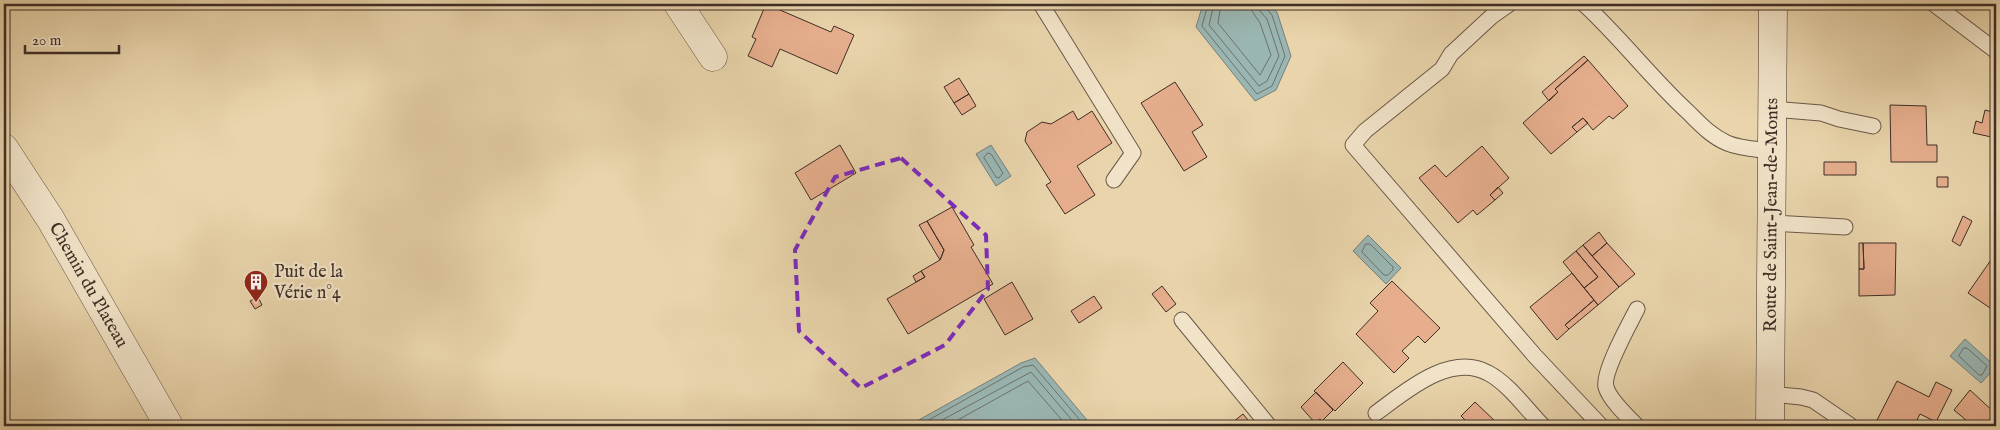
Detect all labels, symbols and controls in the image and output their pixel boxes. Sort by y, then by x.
scale bar [25,22,119,54]
text: 20 m [32,31,62,50]
street label: Route de Saint-Jean-de-Monts [1759,98,1784,332]
street label: Chemin du Plateau [43,218,133,352]
place label: Puit de la Vérie n°4 [273,261,343,305]
building icon: Puit de la Vérie n°4 [243,269,269,303]

